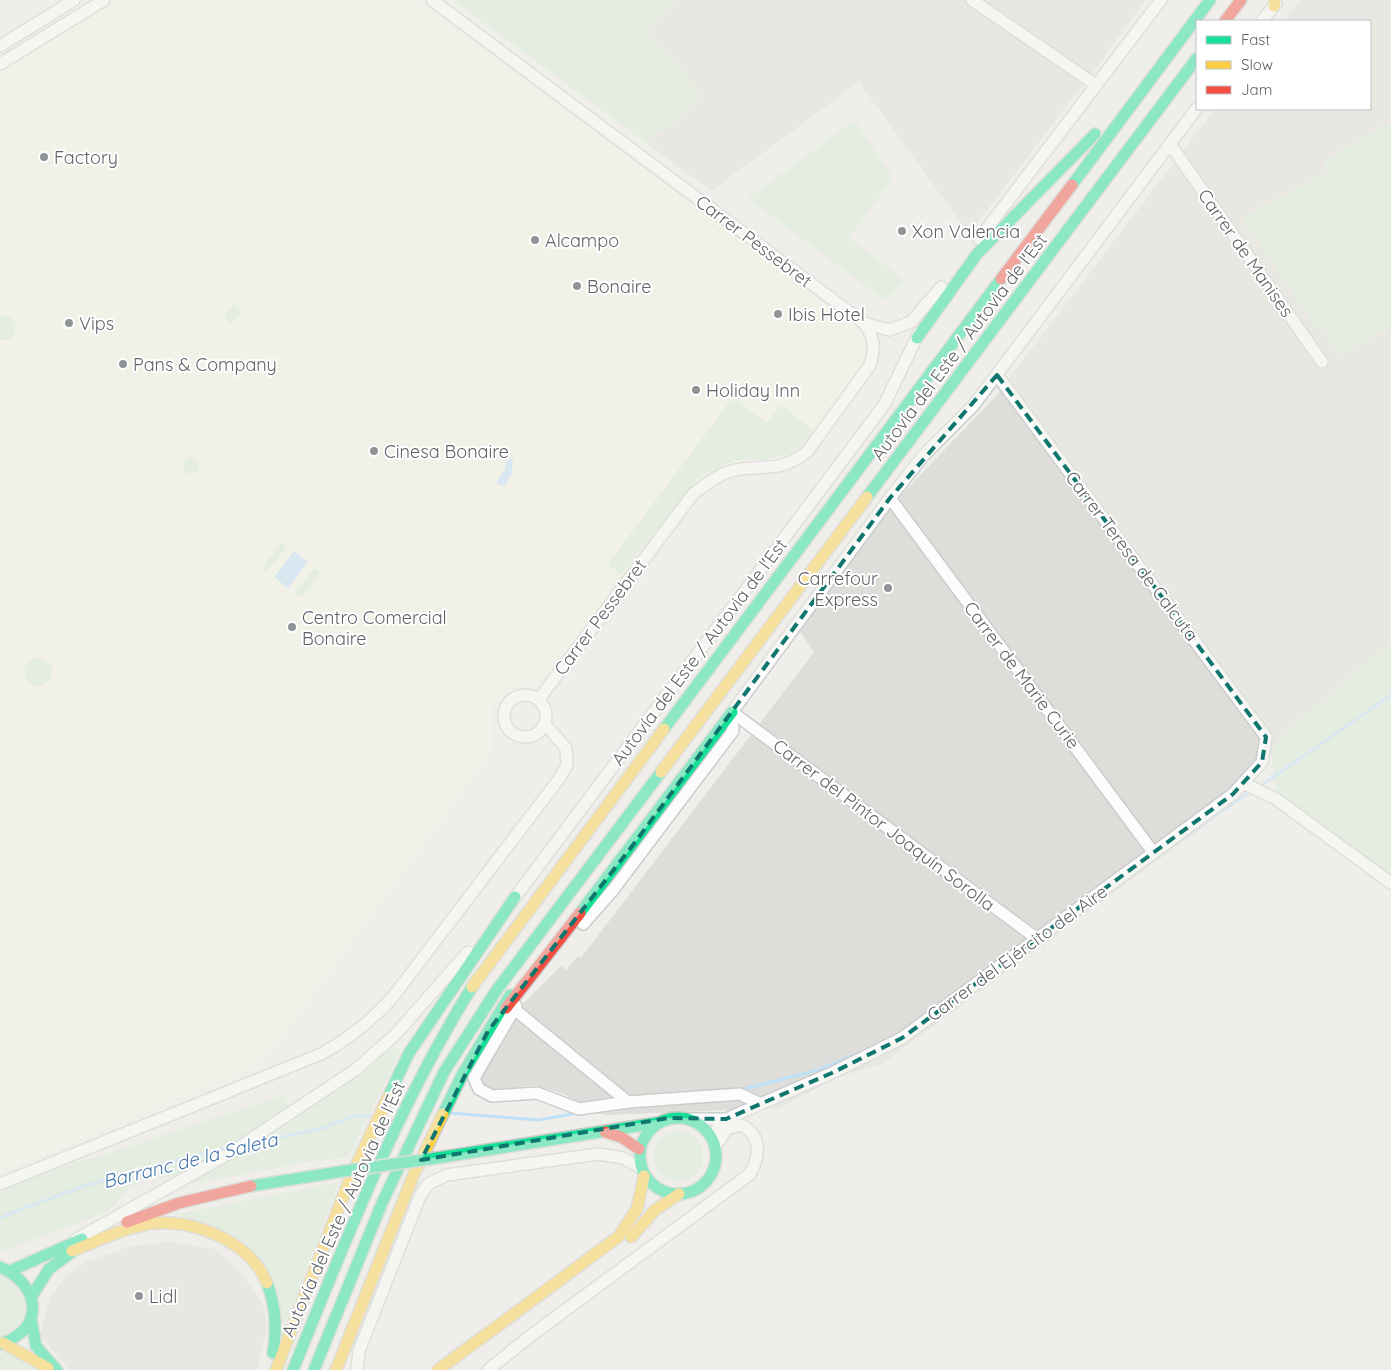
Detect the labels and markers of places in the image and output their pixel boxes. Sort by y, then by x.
place label: Factory [54,146,118,169]
marker: Factory [38,151,50,163]
place label: Xon Valencia [912,220,1020,243]
marker: Xon Valencia [896,225,908,237]
place label: Alcampo [545,229,619,252]
marker: Alcampo [529,234,541,246]
place label: Bonaire [587,275,651,298]
marker: Bonaire [571,280,583,292]
place label: Ibis Hotel [788,303,865,326]
marker: Ibis Hotel [772,308,784,320]
place label: Vips [79,312,114,335]
marker: Vips [63,317,75,329]
place label: Pans & Company [133,353,277,376]
marker: Pans & Company [117,358,129,370]
place label: Holiday Inn [706,379,800,402]
marker: Holiday Inn [690,384,702,396]
place label: Cinesa Bonaire [384,440,509,463]
marker: Cinesa Bonaire [368,445,380,457]
place label: Carrefour Express [798,567,878,611]
marker: Carrefour Express [882,582,894,594]
place label: Centro Comercial Bonaire [302,606,447,650]
marker: Centro Comercial Bonaire [286,621,298,633]
place label: Lidl [149,1285,177,1308]
marker: Lidl [133,1290,145,1302]

